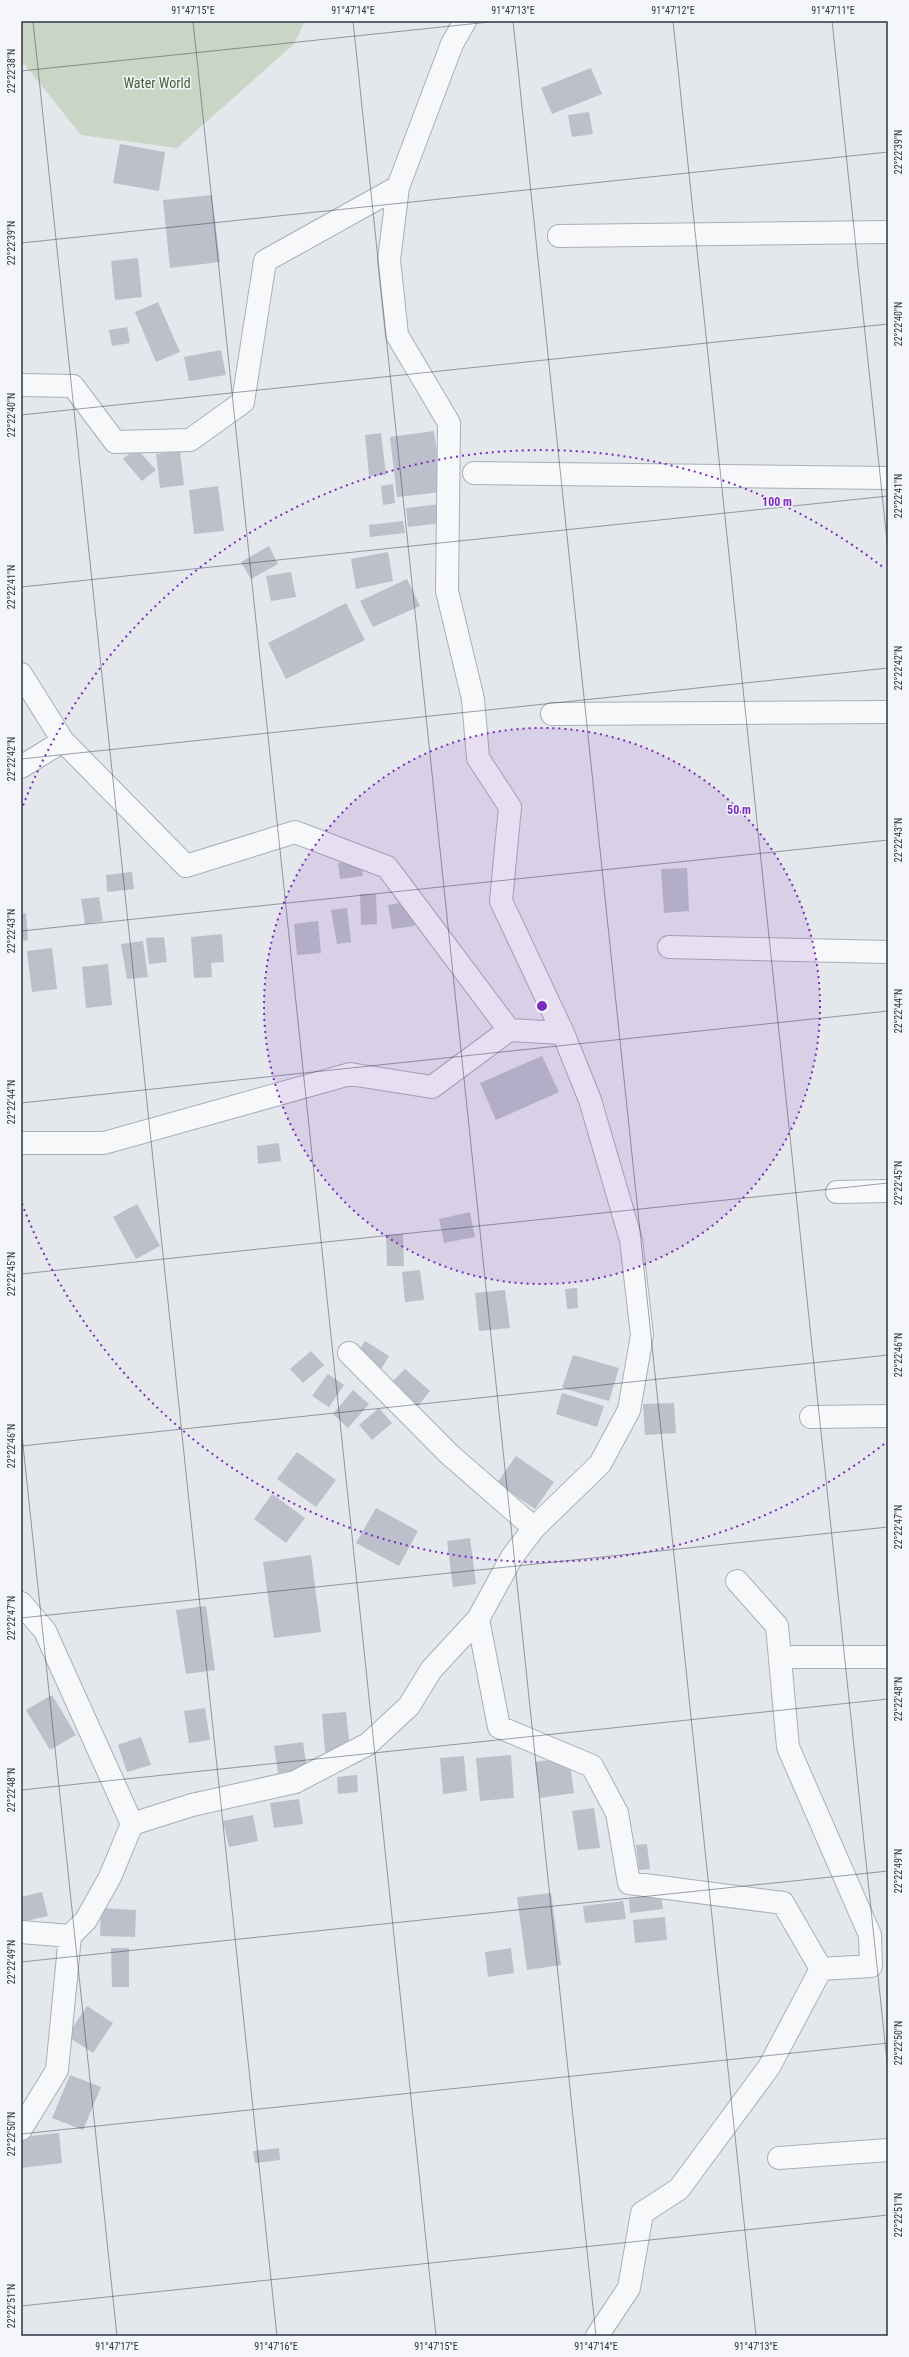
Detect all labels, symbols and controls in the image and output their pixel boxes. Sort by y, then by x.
text: 91°47'15"E [171,5,215,16]
text: 91°47'14"E [331,5,375,16]
text: 91°47'13"E [491,5,535,16]
text: 91°47'12"E [651,5,695,16]
text: 91°47'11"E [811,5,855,16]
text: 22°22'38"N [6,49,17,93]
park label: Water World [123,75,191,91]
text: 22°22'39"N [893,130,904,174]
text: 22°22'39"N [6,221,17,265]
text: 22°22'40"N [893,302,904,346]
text: 22°22'40"N [6,393,17,437]
text: 22°22'41"N [893,474,904,518]
text: 100 m [762,495,792,509]
text: 22°22'41"N [6,565,17,609]
text: 22°22'42"N [893,646,904,690]
text: 22°22'42"N [6,737,17,781]
text: 50 m [727,803,751,817]
text: 22°22'43"N [893,818,904,862]
text: 22°22'43"N [6,909,17,953]
text: 22°22'44"N [893,989,904,1033]
centre of rings [535,999,549,1013]
text: 22°22'44"N [6,1080,17,1124]
text: 22°22'45"N [893,1161,904,1205]
text: 22°22'45"N [6,1252,17,1296]
text: 22°22'46"N [893,1333,904,1377]
text: 22°22'46"N [6,1424,17,1468]
text: 22°22'47"N [893,1505,904,1549]
text: 22°22'47"N [6,1596,17,1640]
text: 22°22'48"N [893,1677,904,1721]
text: 22°22'48"N [6,1768,17,1812]
text: 22°22'49"N [893,1849,904,1893]
text: 22°22'49"N [6,1940,17,1984]
text: 22°22'50"N [893,2021,904,2065]
text: 22°22'50"N [6,2112,17,2156]
text: 22°22'51"N [893,2193,904,2237]
text: 22°22'51"N [6,2284,17,2328]
text: 91°47'17"E [95,2341,139,2352]
text: 91°47'16"E [254,2341,298,2352]
text: 91°47'15"E [414,2341,458,2352]
text: 91°47'14"E [574,2341,618,2352]
text: 91°47'13"E [734,2341,778,2352]

